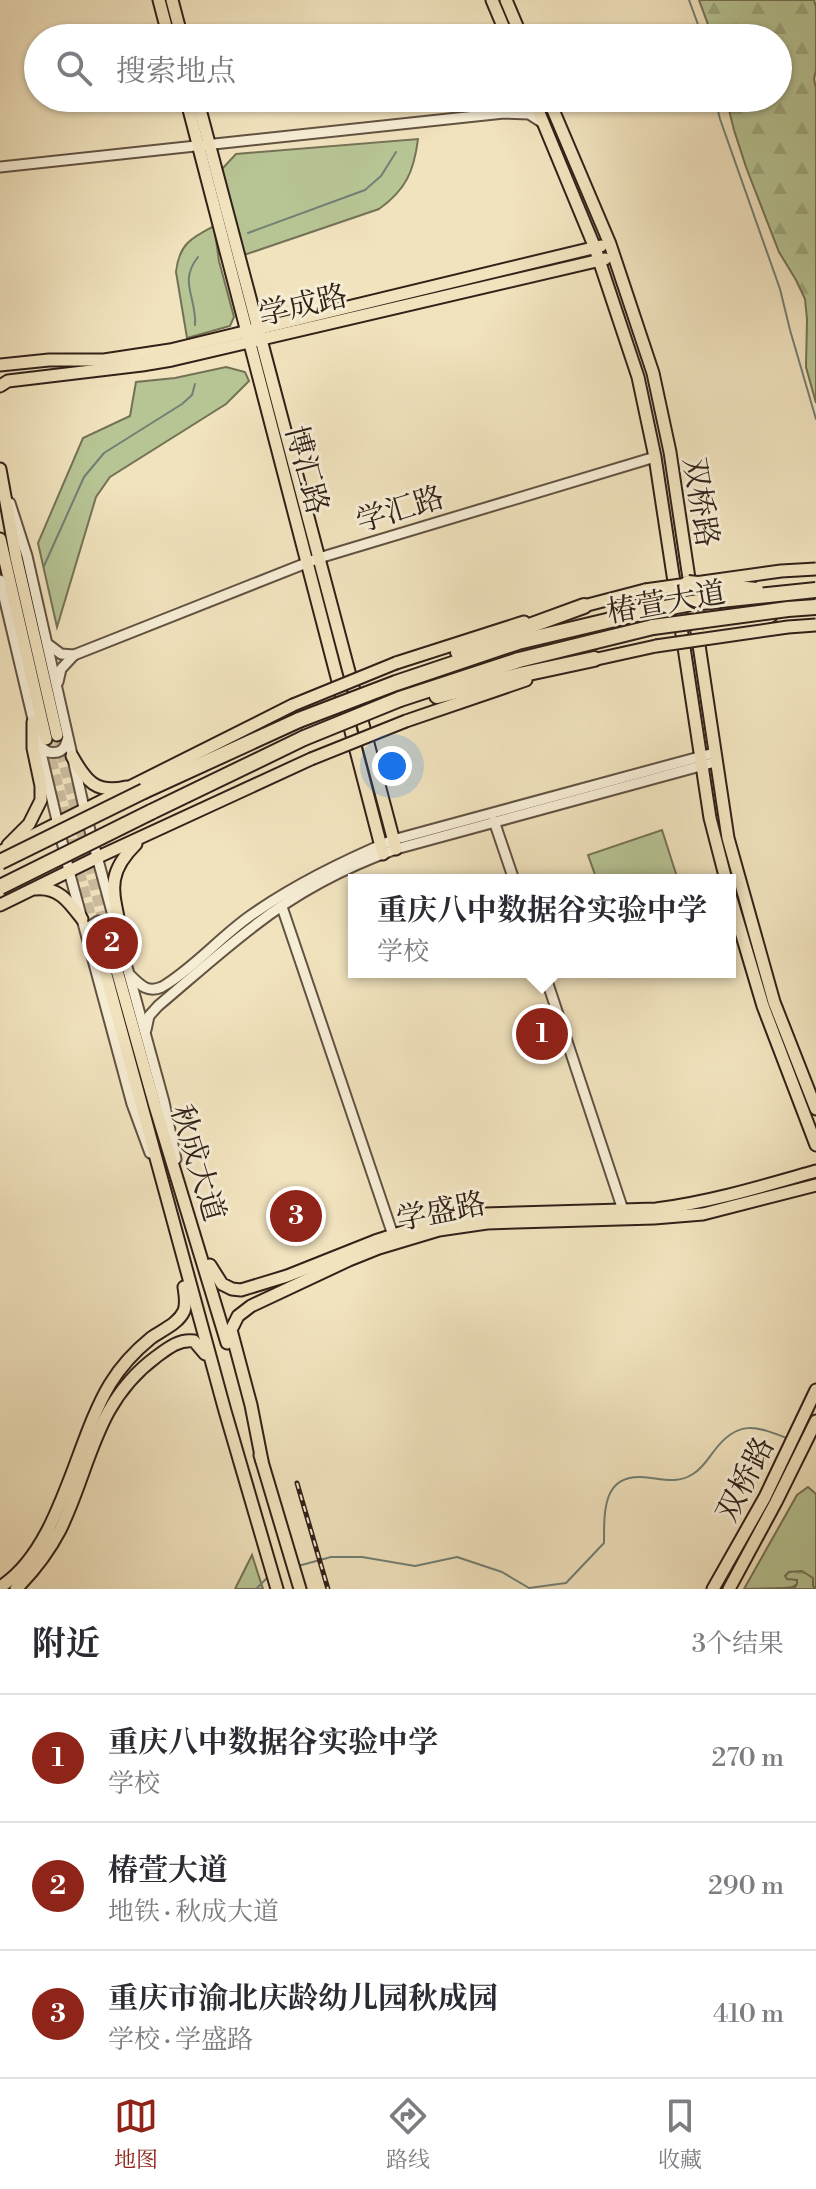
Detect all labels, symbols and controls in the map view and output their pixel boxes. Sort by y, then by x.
search box [24,24,792,112]
icon: search [52,46,96,90]
text: 搜索地点 [116,53,236,91]
street label: 学成路 [255,277,351,335]
street label: 博汇路 [276,422,336,519]
street label: 双桥路 [674,455,726,550]
street label: 学汇路 [352,479,449,541]
street label: 椿萱大道 [604,574,729,632]
your location [372,746,412,786]
popup [348,874,736,978]
text: 重庆八中数据谷实验中学 [377,892,707,930]
pin: 2 [86,913,138,973]
text: 学校 [377,936,429,968]
pin: 1 [516,1004,568,1064]
street label: 秋成大道 [161,1100,233,1226]
street label: 学盛路 [393,1185,489,1239]
pin: 3 [270,1186,322,1246]
street label: 双桥路 [709,1431,783,1528]
text: 附近 [32,1624,100,1666]
text: 3个结果 [692,1628,784,1660]
text: 重庆八中数据谷实验中学 [108,1724,438,1762]
text: 1 [52,1742,64,1774]
text: 270 m [711,1742,784,1774]
text: 学校 [108,1768,160,1800]
text: 椿萱大道 [108,1852,228,1890]
text: 2 [50,1870,66,1902]
text: 290 m [708,1870,784,1902]
text: 地铁 · 秋成大道 [108,1896,279,1928]
text: 重庆市渝北庆龄幼儿园秋成园 [108,1980,498,2018]
text: 3 [50,1998,66,2030]
text: 410 m [713,1998,784,2030]
text: 学校 · 学盛路 [108,2024,253,2056]
tab: 地图 [114,2094,158,2174]
tab: 路线 [386,2094,430,2174]
tab: 收藏 [658,2094,702,2174]

